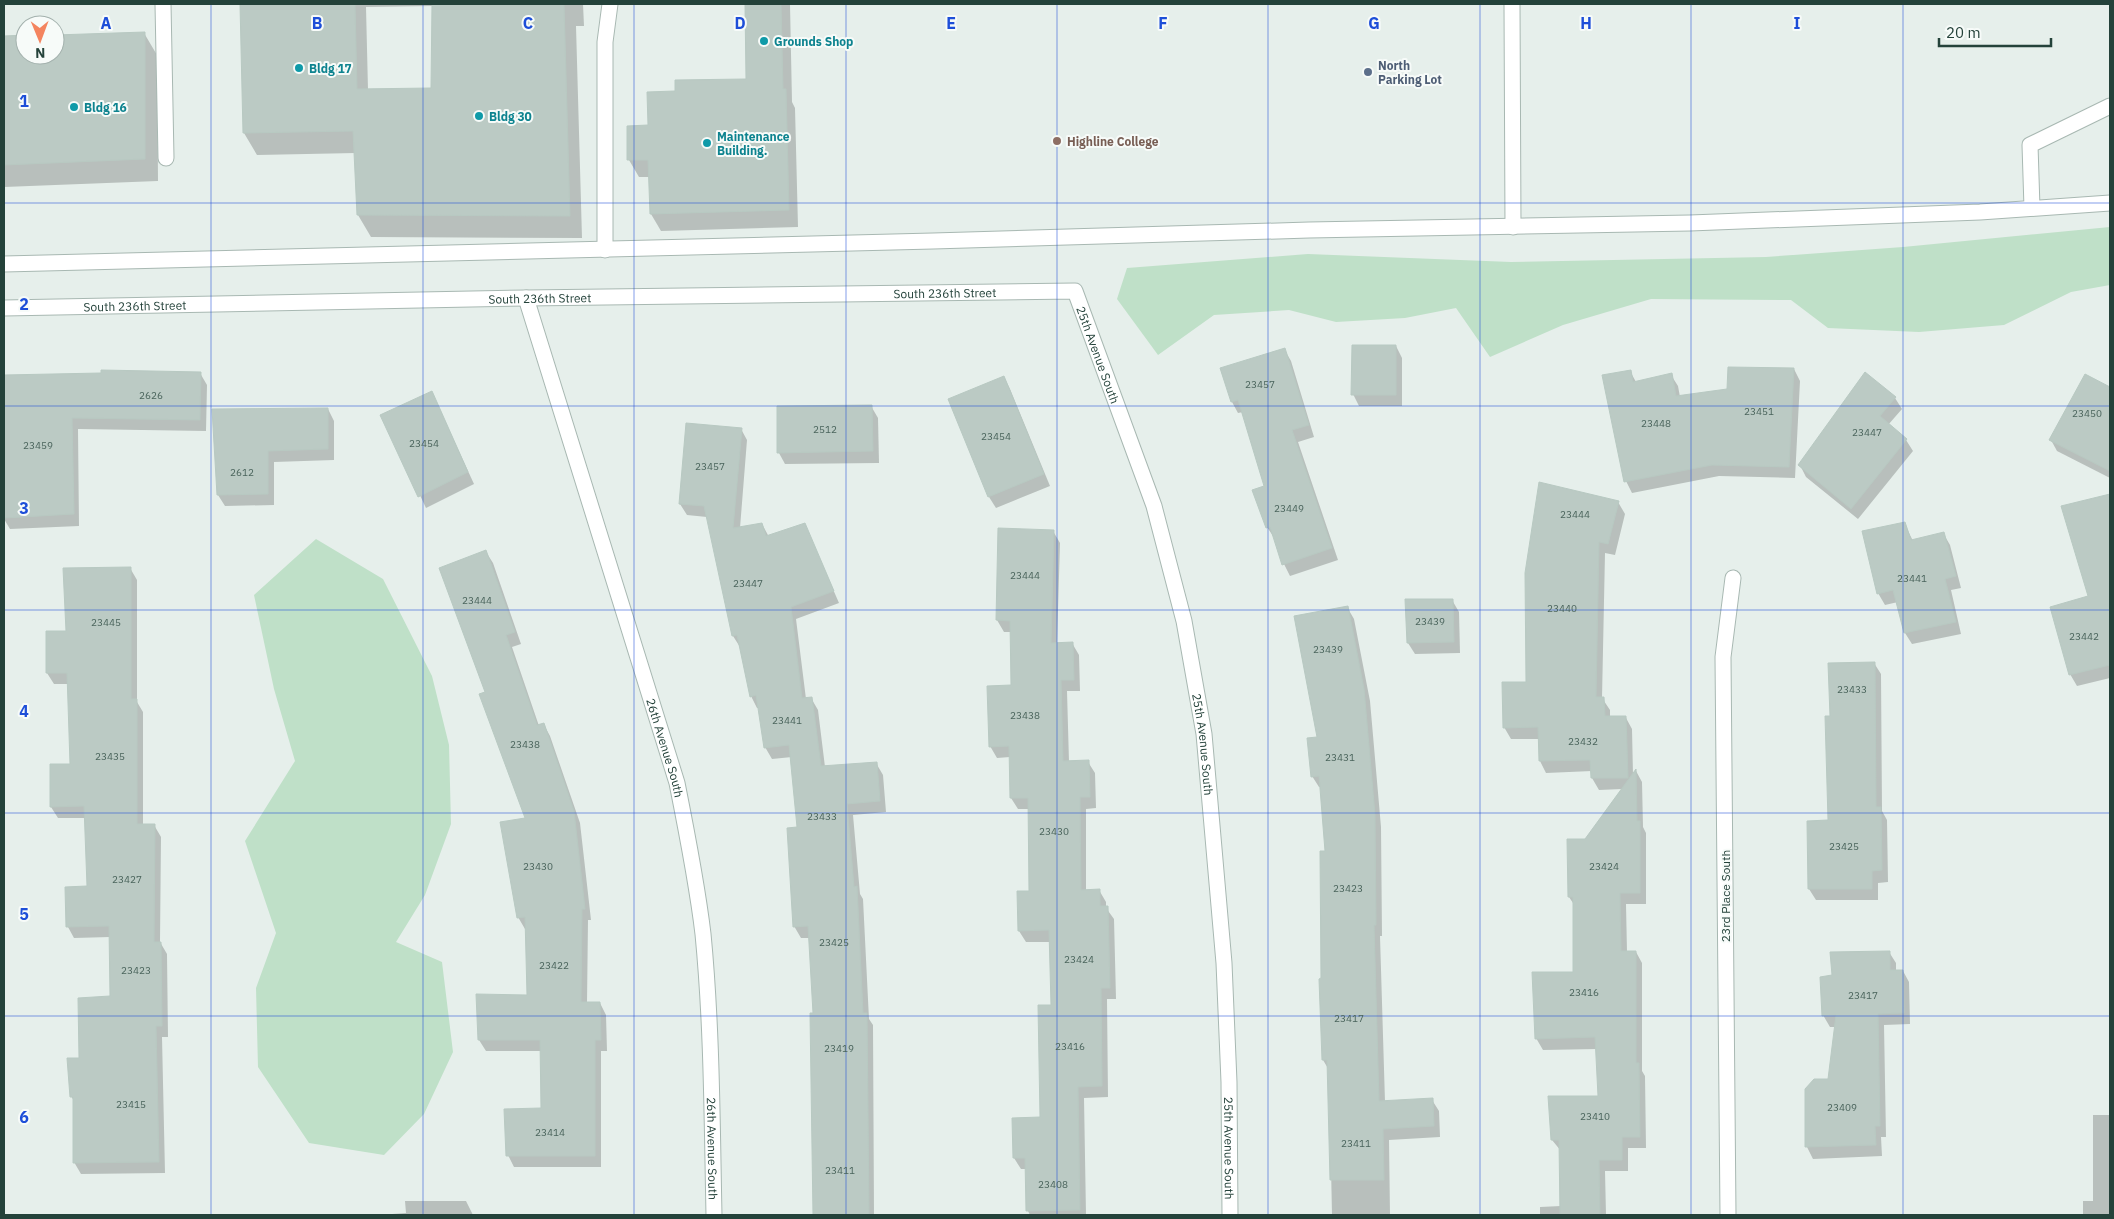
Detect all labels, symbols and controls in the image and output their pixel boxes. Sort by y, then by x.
text: A [101,13,112,33]
text: B [312,13,323,33]
text: C [523,13,533,33]
text: D [734,13,746,33]
text: E [946,13,956,33]
text: F [1158,13,1168,33]
text: G [1368,13,1380,33]
text: H [1580,13,1592,33]
text: I [1794,13,1801,33]
north arrow [15,15,65,65]
scale bar [1939,15,2052,47]
text: 20 m [1946,23,1981,42]
place label: Grounds Shop [774,34,853,49]
marker: Grounds Shop [758,35,770,47]
text: N [35,44,45,62]
place label: North Parking Lot [1378,58,1442,87]
place label: Bldg 17 [309,61,352,76]
marker: Bldg 17 [293,62,305,74]
marker: North Parking Lot [1362,66,1374,78]
text: 1 [19,91,29,111]
place label: Bldg 16 [84,100,127,115]
marker: Bldg 16 [68,101,80,113]
place label: Bldg 30 [489,109,532,124]
marker: Bldg 30 [473,110,485,122]
place label: Maintenance Building. [717,129,790,158]
place label: Highline College [1067,134,1159,149]
marker: Highline College [1051,135,1063,147]
marker: Maintenance Building. [701,137,713,149]
street label: South 236th Street [893,285,996,301]
street label: South 236th Street [488,290,591,306]
text: 2 [19,294,29,314]
street label: South 236th Street [83,297,187,314]
street label: 25th Avenue South [1074,304,1123,406]
house number: 23457 [1245,378,1275,391]
house number: 2626 [139,389,163,402]
house number: 23451 [1744,405,1774,418]
house number: 23450 [2072,407,2102,420]
house number: 23448 [1641,417,1671,430]
house number: 2512 [813,423,837,436]
house number: 23447 [1852,426,1882,439]
house number: 23454 [981,430,1011,443]
house number: 23454 [409,437,439,450]
house number: 23459 [23,439,53,452]
house number: 23457 [695,460,725,473]
house number: 2612 [230,466,254,479]
text: 3 [19,498,29,518]
house number: 23449 [1274,502,1304,515]
house number: 23444 [1560,508,1590,521]
house number: 23444 [1010,569,1040,582]
house number: 23441 [1897,572,1927,585]
house number: 23447 [733,577,763,590]
house number: 23444 [462,594,492,607]
house number: 23440 [1547,602,1577,615]
house number: 23439 [1415,615,1445,628]
house number: 23445 [91,616,121,629]
house number: 23442 [2069,630,2099,643]
house number: 23439 [1313,643,1343,656]
house number: 23433 [1837,683,1867,696]
street label: 25th Avenue South [1189,692,1217,796]
street label: 26th Avenue South [644,696,687,799]
text: 4 [19,701,29,721]
house number: 23438 [1010,709,1040,722]
house number: 23441 [772,714,802,727]
house number: 23432 [1568,735,1598,748]
house number: 23438 [510,738,540,751]
house number: 23435 [95,750,125,763]
house number: 23431 [1325,751,1355,764]
house number: 23433 [807,810,837,823]
house number: 23430 [1039,825,1069,838]
house number: 23425 [1829,840,1859,853]
street label: 23rd Place South [1718,850,1733,942]
house number: 23430 [523,860,553,873]
house number: 23424 [1589,860,1619,873]
house number: 23427 [112,873,142,886]
house number: 23423 [1333,882,1363,895]
text: 5 [19,904,29,924]
house number: 23425 [819,936,849,949]
house number: 23424 [1064,953,1094,966]
house number: 23422 [539,959,569,972]
house number: 23423 [121,964,151,977]
house number: 23416 [1569,986,1599,999]
house number: 23417 [1848,989,1878,1002]
house number: 23417 [1334,1012,1364,1025]
house number: 23416 [1055,1040,1085,1053]
house number: 23419 [824,1042,854,1055]
street label: 26th Avenue South [704,1097,721,1200]
street label: 25th Avenue South [1222,1097,1237,1200]
house number: 23415 [116,1098,146,1111]
house number: 23409 [1827,1101,1857,1114]
text: 6 [19,1107,29,1127]
house number: 23410 [1580,1110,1610,1123]
house number: 23414 [535,1126,565,1139]
house number: 23411 [1341,1137,1371,1150]
house number: 23411 [825,1164,855,1177]
house number: 23408 [1038,1178,1068,1191]

